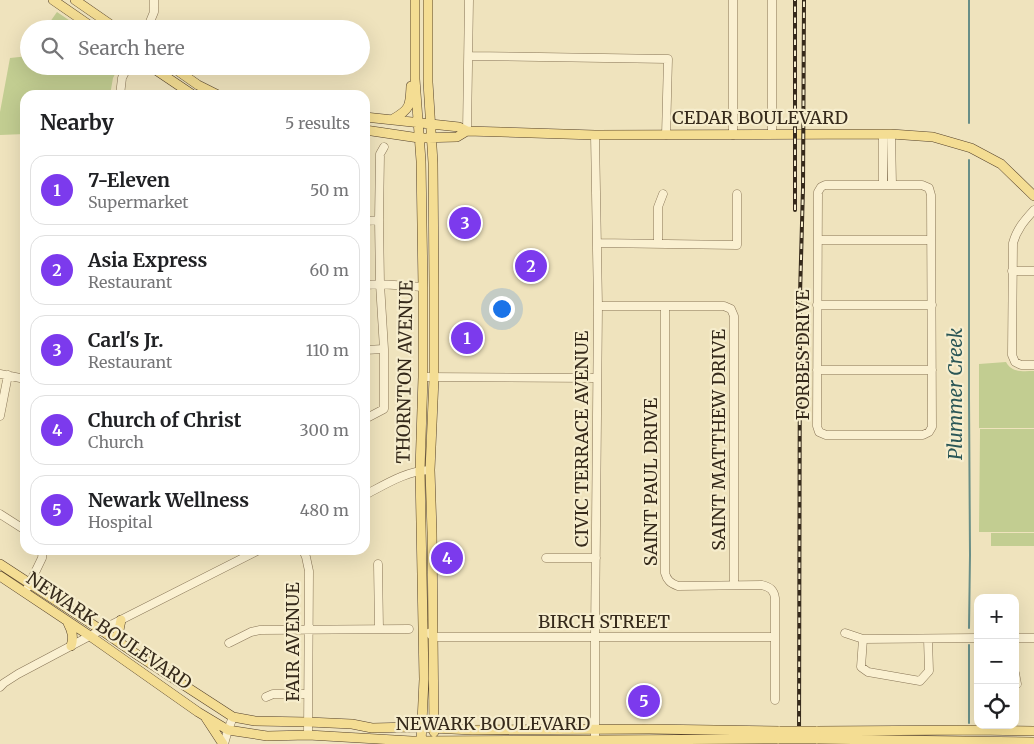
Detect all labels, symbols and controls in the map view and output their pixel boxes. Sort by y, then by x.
search box [20,20,370,75]
icon: search [38,34,66,62]
text: Search here [78,36,185,60]
street label: CEDAR BOULEVARD [672,106,848,129]
text: Nearby [40,109,114,136]
text: 5 results [285,113,350,133]
text: 7-Eleven [88,168,170,192]
text: 1 [53,180,61,200]
text: 50 m [310,180,349,200]
text: Supermarket [88,192,189,212]
pin: 3 [449,204,481,242]
pin: 2 [515,247,547,285]
text: Asia Express [88,248,207,272]
text: 2 [52,260,62,280]
text: 60 m [309,260,349,280]
text: Restaurant [88,272,172,292]
street label: THORNTON AVENUE [391,279,418,464]
street label: FORBES DRIVE [791,289,814,420]
your location [489,296,515,322]
pin: 1 [451,319,483,357]
water label: Plummer Creek [943,327,967,460]
text: Carl's Jr. [88,328,164,352]
street label: SAINT MATTHEW DRIVE [707,329,730,551]
street label: CIVIC TERRACE AVENUE [570,330,593,547]
text: 3 [52,340,62,360]
text: 110 m [306,340,349,360]
text: Restaurant [88,352,172,372]
street label: SAINT PAUL DRIVE [639,397,662,566]
text: Church of Christ [88,408,241,432]
text: 4 [52,420,62,440]
text: 300 m [300,420,349,440]
text: Church [88,432,144,452]
text: Newark Wellness [88,488,249,512]
text: 5 [52,500,62,520]
text: 480 m [300,500,349,520]
text: Hospital [88,512,152,532]
pin: 4 [431,539,463,577]
street label: NEWARK BOULEVARD [22,567,196,694]
street label: FAIR AVENUE [281,582,304,702]
map controls [974,594,1019,729]
button: + [974,594,1019,639]
street label: BIRCH STREET [538,610,671,633]
button: − [974,639,1019,684]
pin: 5 [628,682,660,720]
button: locate [974,684,1019,729]
street label: NEWARK BOULEVARD [396,712,590,735]

